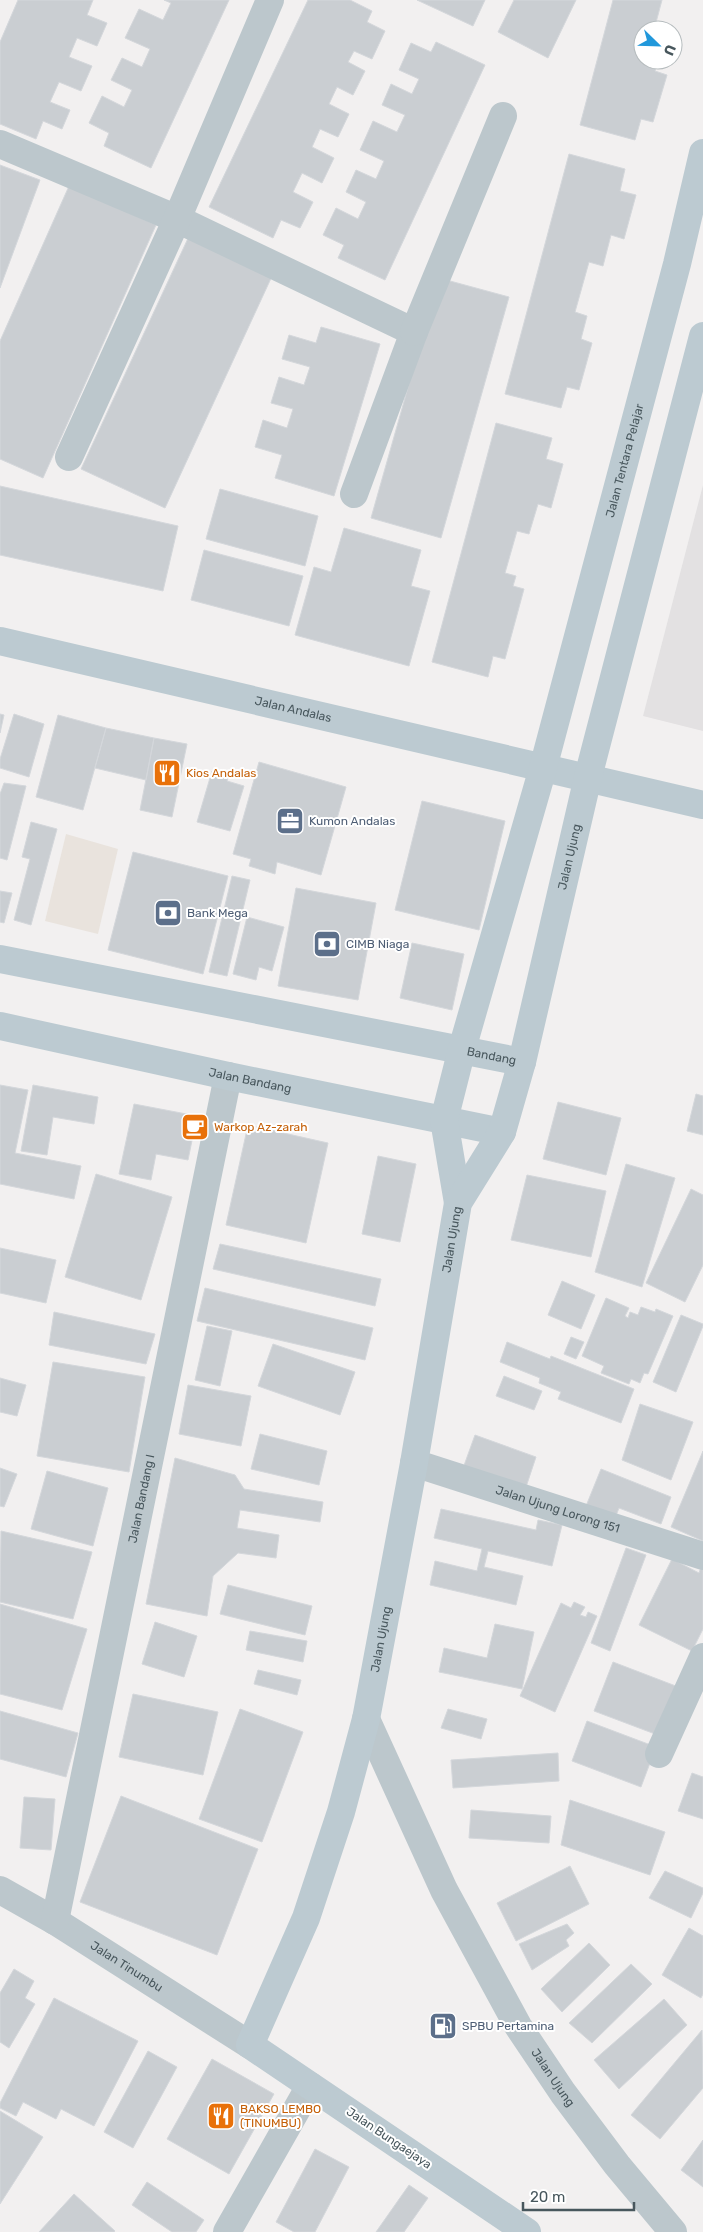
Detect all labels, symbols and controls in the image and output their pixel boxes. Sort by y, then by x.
north arrow [633,20,683,70]
text: U [660,42,679,58]
street label: Jalan Tentara Pelajar [603,402,647,519]
street label: Jalan Andalas [253,694,333,725]
restaurant icon: Kios Andalas [152,758,182,788]
place label: Kios Andalas [186,766,256,780]
office icon: Kumon Andalas [275,806,305,836]
place label: Kumon Andalas [309,814,395,828]
street label: Jalan Ujung [555,823,584,891]
bank icon: Bank Mega [153,898,183,928]
place label: Bank Mega [187,906,248,920]
bank icon: CIMB Niaga [312,929,342,959]
place label: CIMB Niaga [346,937,409,951]
street label: Bandang [466,1044,517,1068]
street label: Jalan Bandang [207,1065,293,1096]
cafe icon: Warkop Az-zarah [180,1112,210,1142]
place label: Warkop Az-zarah [214,1120,308,1134]
street label: Jalan Ujung [439,1205,464,1274]
street label: Jalan Bandang I [126,1453,157,1544]
street label: Jalan Ujung Lorong 151 [494,1483,622,1536]
street label: Jalan Ujung [368,1605,394,1674]
street label: Jalan Tinumbu [88,1938,165,1995]
fuel station icon: SPBU Pertamina [428,2011,458,2041]
place label: SPBU Pertamina [462,2019,554,2033]
street label: Jalan Ujung [528,2046,578,2109]
restaurant icon: BAKSO LEMBO (TINUMBU) [206,2101,236,2131]
place label: BAKSO LEMBO (TINUMBU) [240,2102,321,2130]
street label: Jalan Bungaejaya [344,2104,434,2172]
scale bar [523,2180,634,2212]
text: 20 m [530,2188,565,2206]

